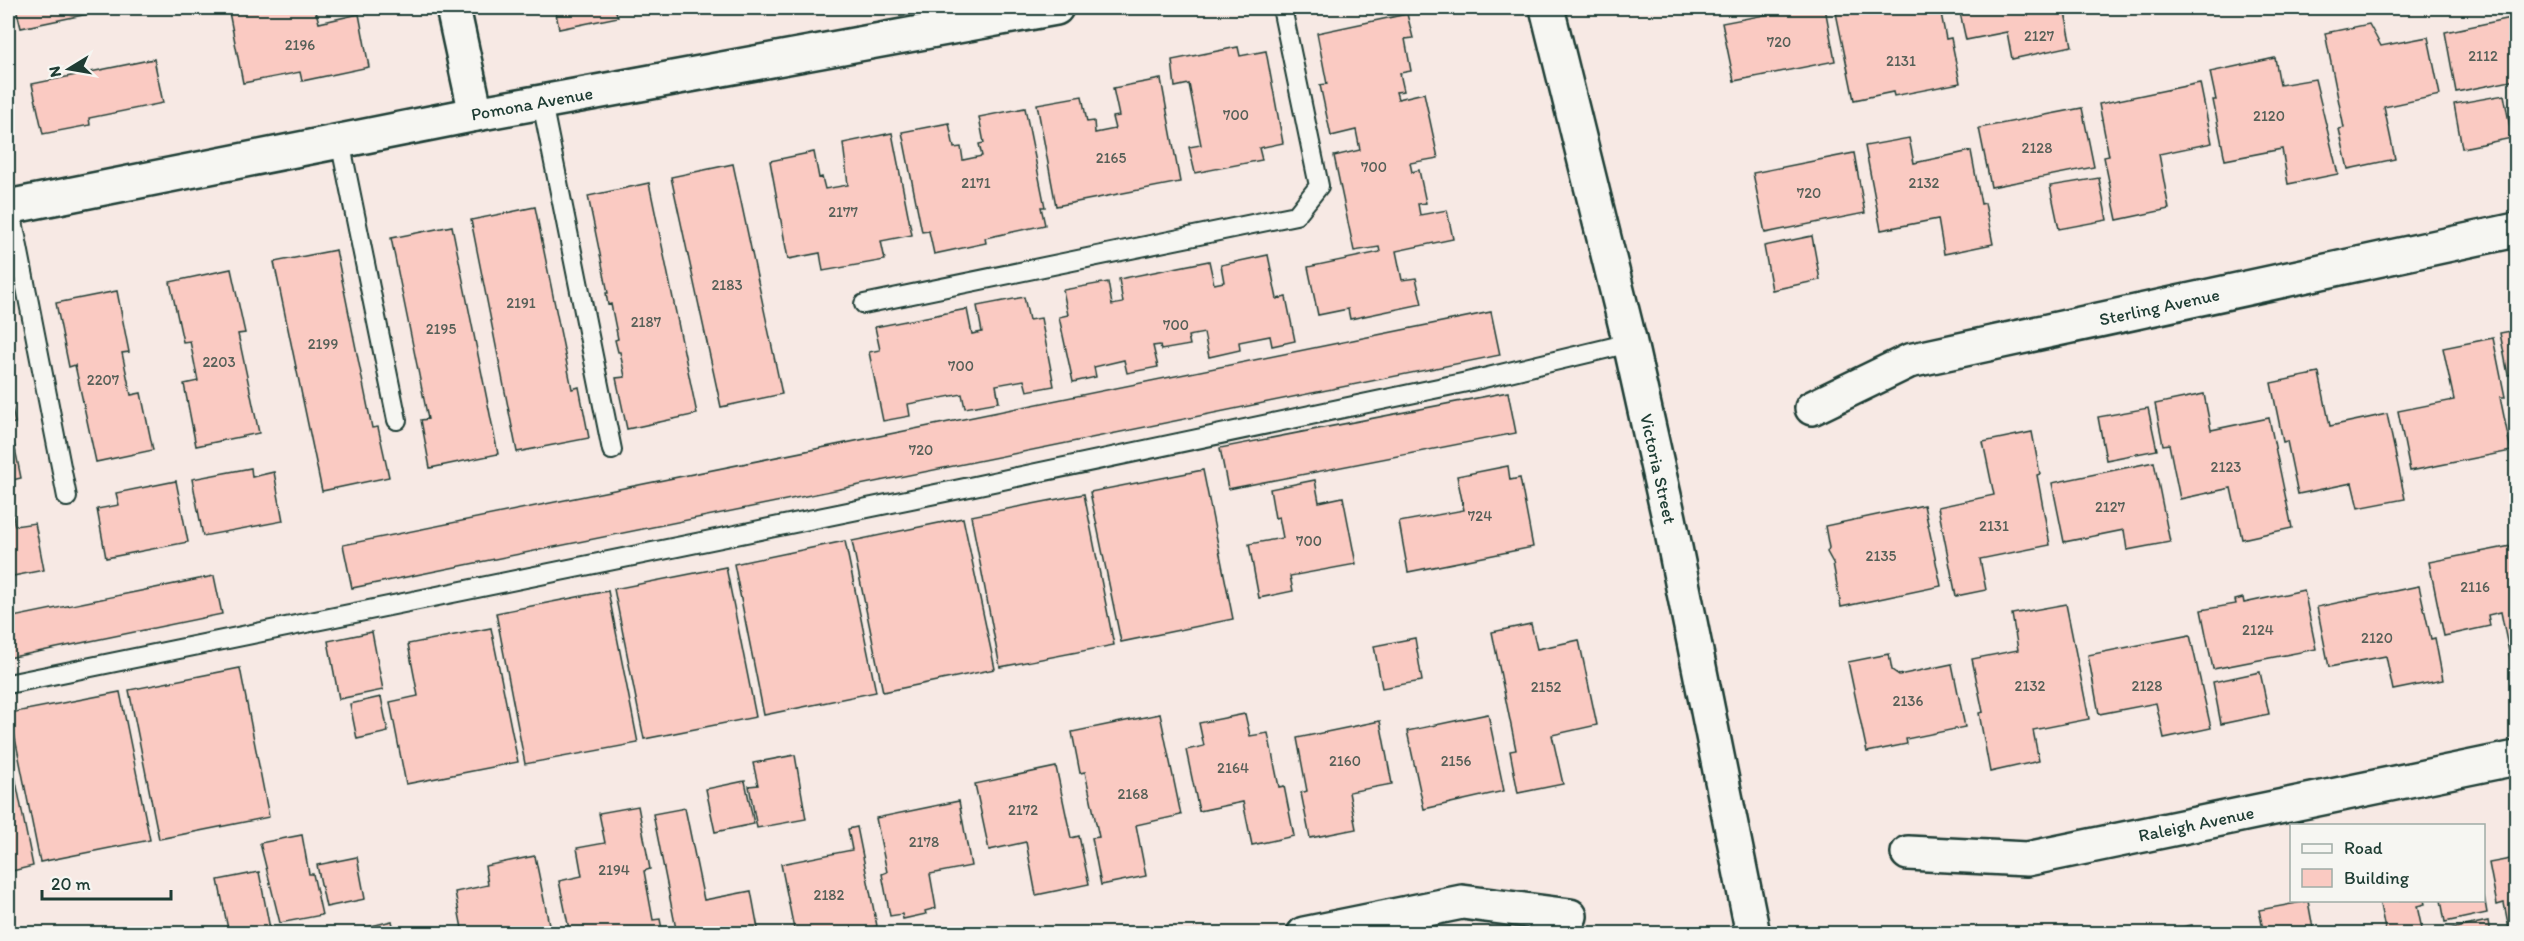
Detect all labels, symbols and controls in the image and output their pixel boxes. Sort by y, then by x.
house number: 2127 [2024,27,2055,45]
house number: 720 [1767,33,1791,51]
house number: 2196 [285,36,315,54]
north arrow [39,39,99,99]
house number: 2112 [2468,47,2498,65]
house number: 2131 [1886,52,1916,70]
text: N [44,65,65,79]
street label: Pomona Avenue [469,82,595,126]
house number: 700 [1223,106,1249,124]
house number: 2120 [2253,107,2285,125]
house number: 2128 [2022,139,2052,157]
house number: 2165 [1096,149,1126,167]
house number: 700 [1361,158,1387,176]
house number: 2171 [961,174,991,192]
house number: 2132 [1909,174,1940,192]
house number: 720 [1797,184,1821,202]
house number: 2177 [828,203,858,221]
house number: 2183 [711,276,743,294]
street label: Sterling Avenue [2097,283,2222,331]
house number: 2191 [506,294,536,312]
house number: 2187 [631,313,662,331]
house number: 700 [1163,316,1189,334]
house number: 2195 [426,320,456,338]
house number: 2199 [308,335,338,353]
house number: 2203 [202,353,236,371]
house number: 700 [948,357,974,375]
house number: 2207 [87,371,120,389]
street label: Victoria Street [1635,411,1681,526]
house number: 720 [909,441,933,459]
house number: 2123 [2211,458,2241,476]
house number: 2127 [2095,498,2126,516]
house number: 724 [1468,507,1492,525]
house number: 2131 [1979,517,2009,535]
house number: 700 [1296,532,1322,550]
house number: 2135 [1866,547,1897,565]
house number: 2116 [2460,578,2490,596]
house number: 2124 [2242,621,2274,639]
house number: 2120 [2361,629,2393,647]
house number: 2132 [2015,677,2046,695]
house number: 2128 [2132,677,2162,695]
house number: 2152 [1531,678,1561,696]
house number: 2136 [1893,692,1924,710]
house number: 2160 [1329,752,1361,770]
house number: 2156 [1441,752,1471,770]
house number: 2164 [1217,759,1249,777]
house number: 2168 [1117,785,1149,803]
house number: 2172 [1008,801,1038,819]
street label: Raleigh Avenue [2136,801,2256,847]
legend [2290,824,2485,902]
house number: 2178 [909,833,939,851]
text: Road [2344,837,2383,859]
house number: 2194 [598,861,630,879]
scale bar [42,863,171,901]
text: Building [2344,867,2410,889]
text: 20 m [51,873,91,895]
house number: 2182 [814,886,845,904]

